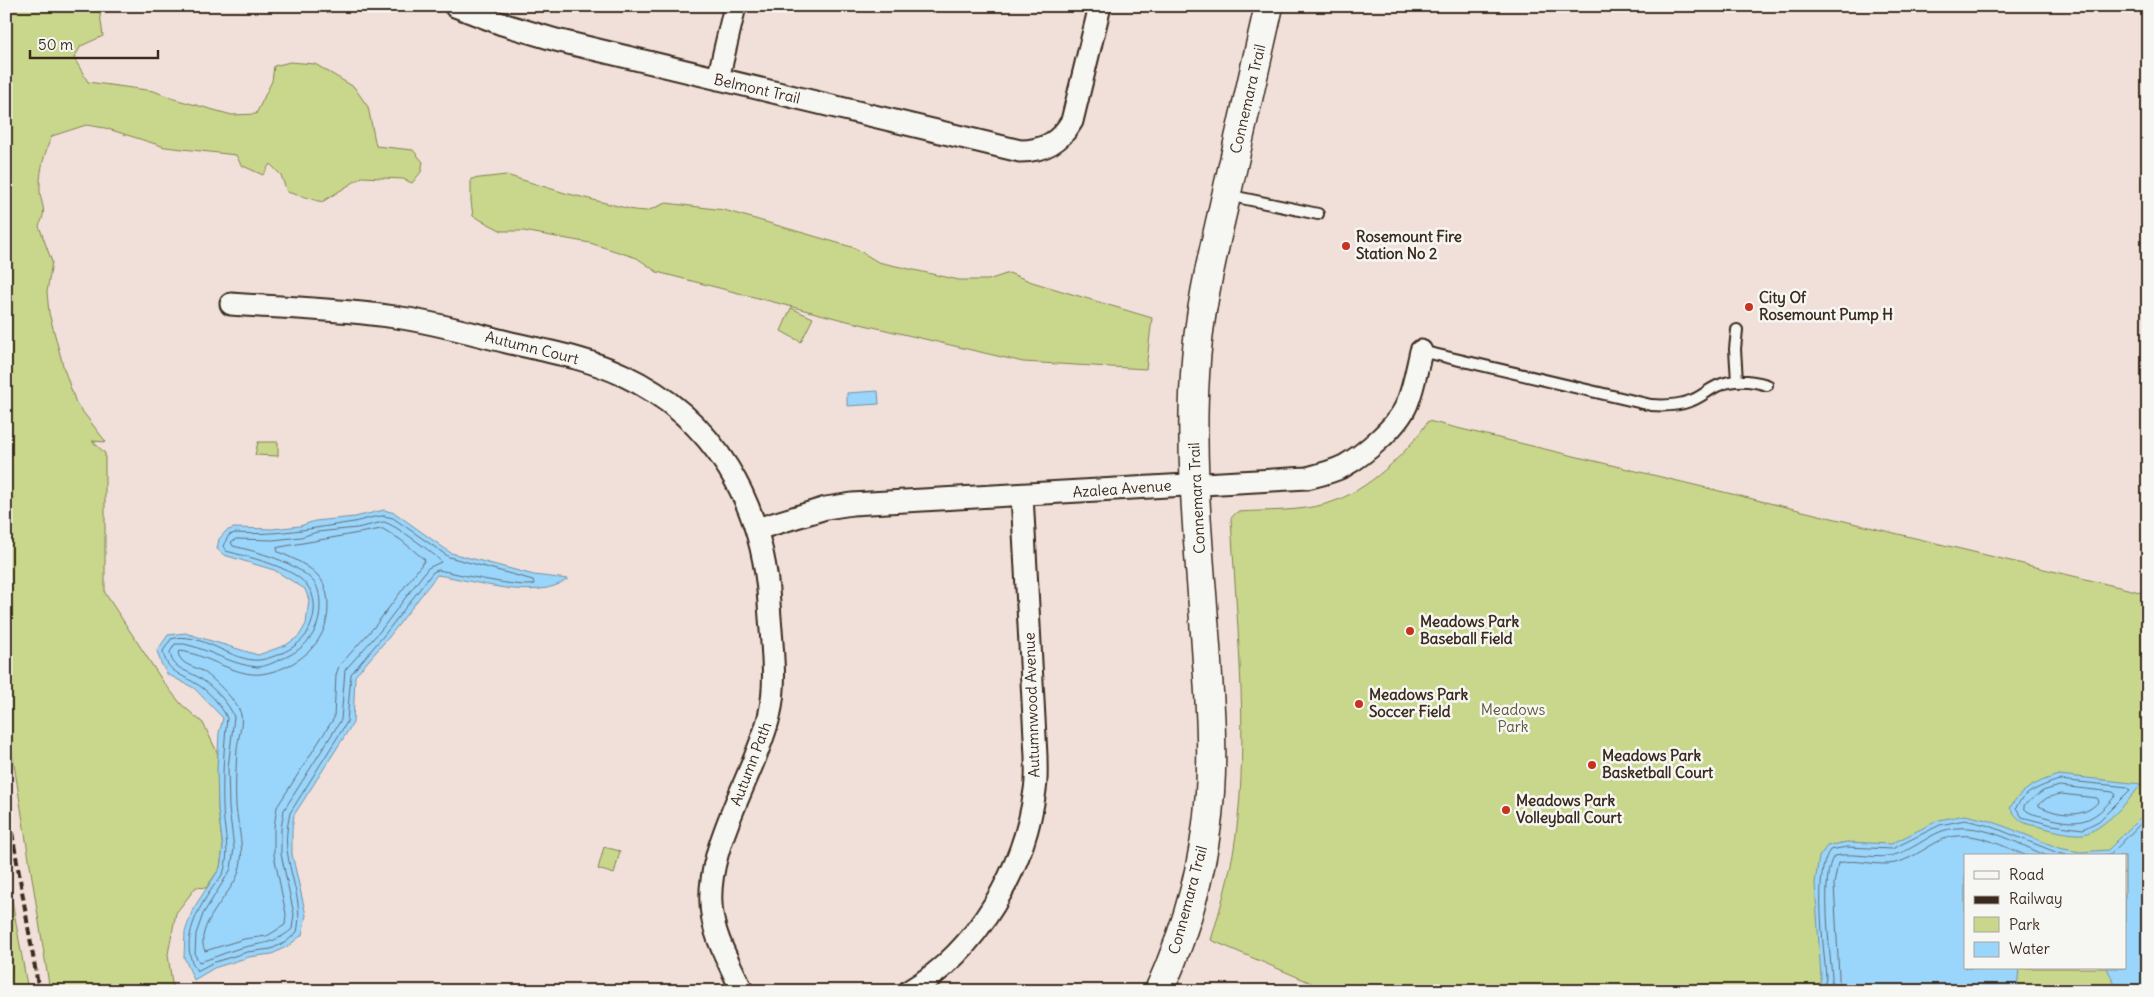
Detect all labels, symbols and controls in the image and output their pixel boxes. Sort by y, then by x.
scale bar [30,28,158,60]
text: 50 m [38,35,73,54]
street label: Connemara Trail [1226,42,1269,155]
street label: Belmont Trail [712,69,802,108]
place label: Rosemount Fire Station No 2 [1356,227,1462,263]
marker: Rosemount Fire Station No 2 [1340,240,1352,252]
place label: City Of Rosemount Pump H [1759,288,1893,325]
marker: City Of Rosemount Pump H [1743,301,1755,313]
street label: Autumn Court [483,327,581,368]
street label: Connemara Trail [1184,442,1209,554]
street label: Azalea Avenue [1072,476,1172,501]
place label: Meadows Park Baseball Field [1420,612,1519,648]
marker: Meadows Park Baseball Field [1404,625,1416,637]
street label: Autumnwood Avenue [1019,632,1044,778]
place label: Meadows Park Soccer Field [1369,685,1468,721]
marker: Meadows Park Soccer Field [1353,698,1365,710]
park label: Meadows Park [1481,700,1545,736]
street label: Autumn Path [726,719,775,809]
place label: Meadows Park Basketball Court [1602,746,1714,782]
marker: Meadows Park Basketball Court [1586,759,1598,771]
place label: Meadows Park Volleyball Court [1516,791,1623,828]
marker: Meadows Park Volleyball Court [1500,804,1512,816]
street label: Connemara Trail [1164,844,1211,956]
legend [1964,854,2126,970]
text: Road [2009,865,2044,884]
text: Railway [2009,889,2063,908]
text: Park [2009,915,2040,934]
text: Water [2009,939,2050,958]

